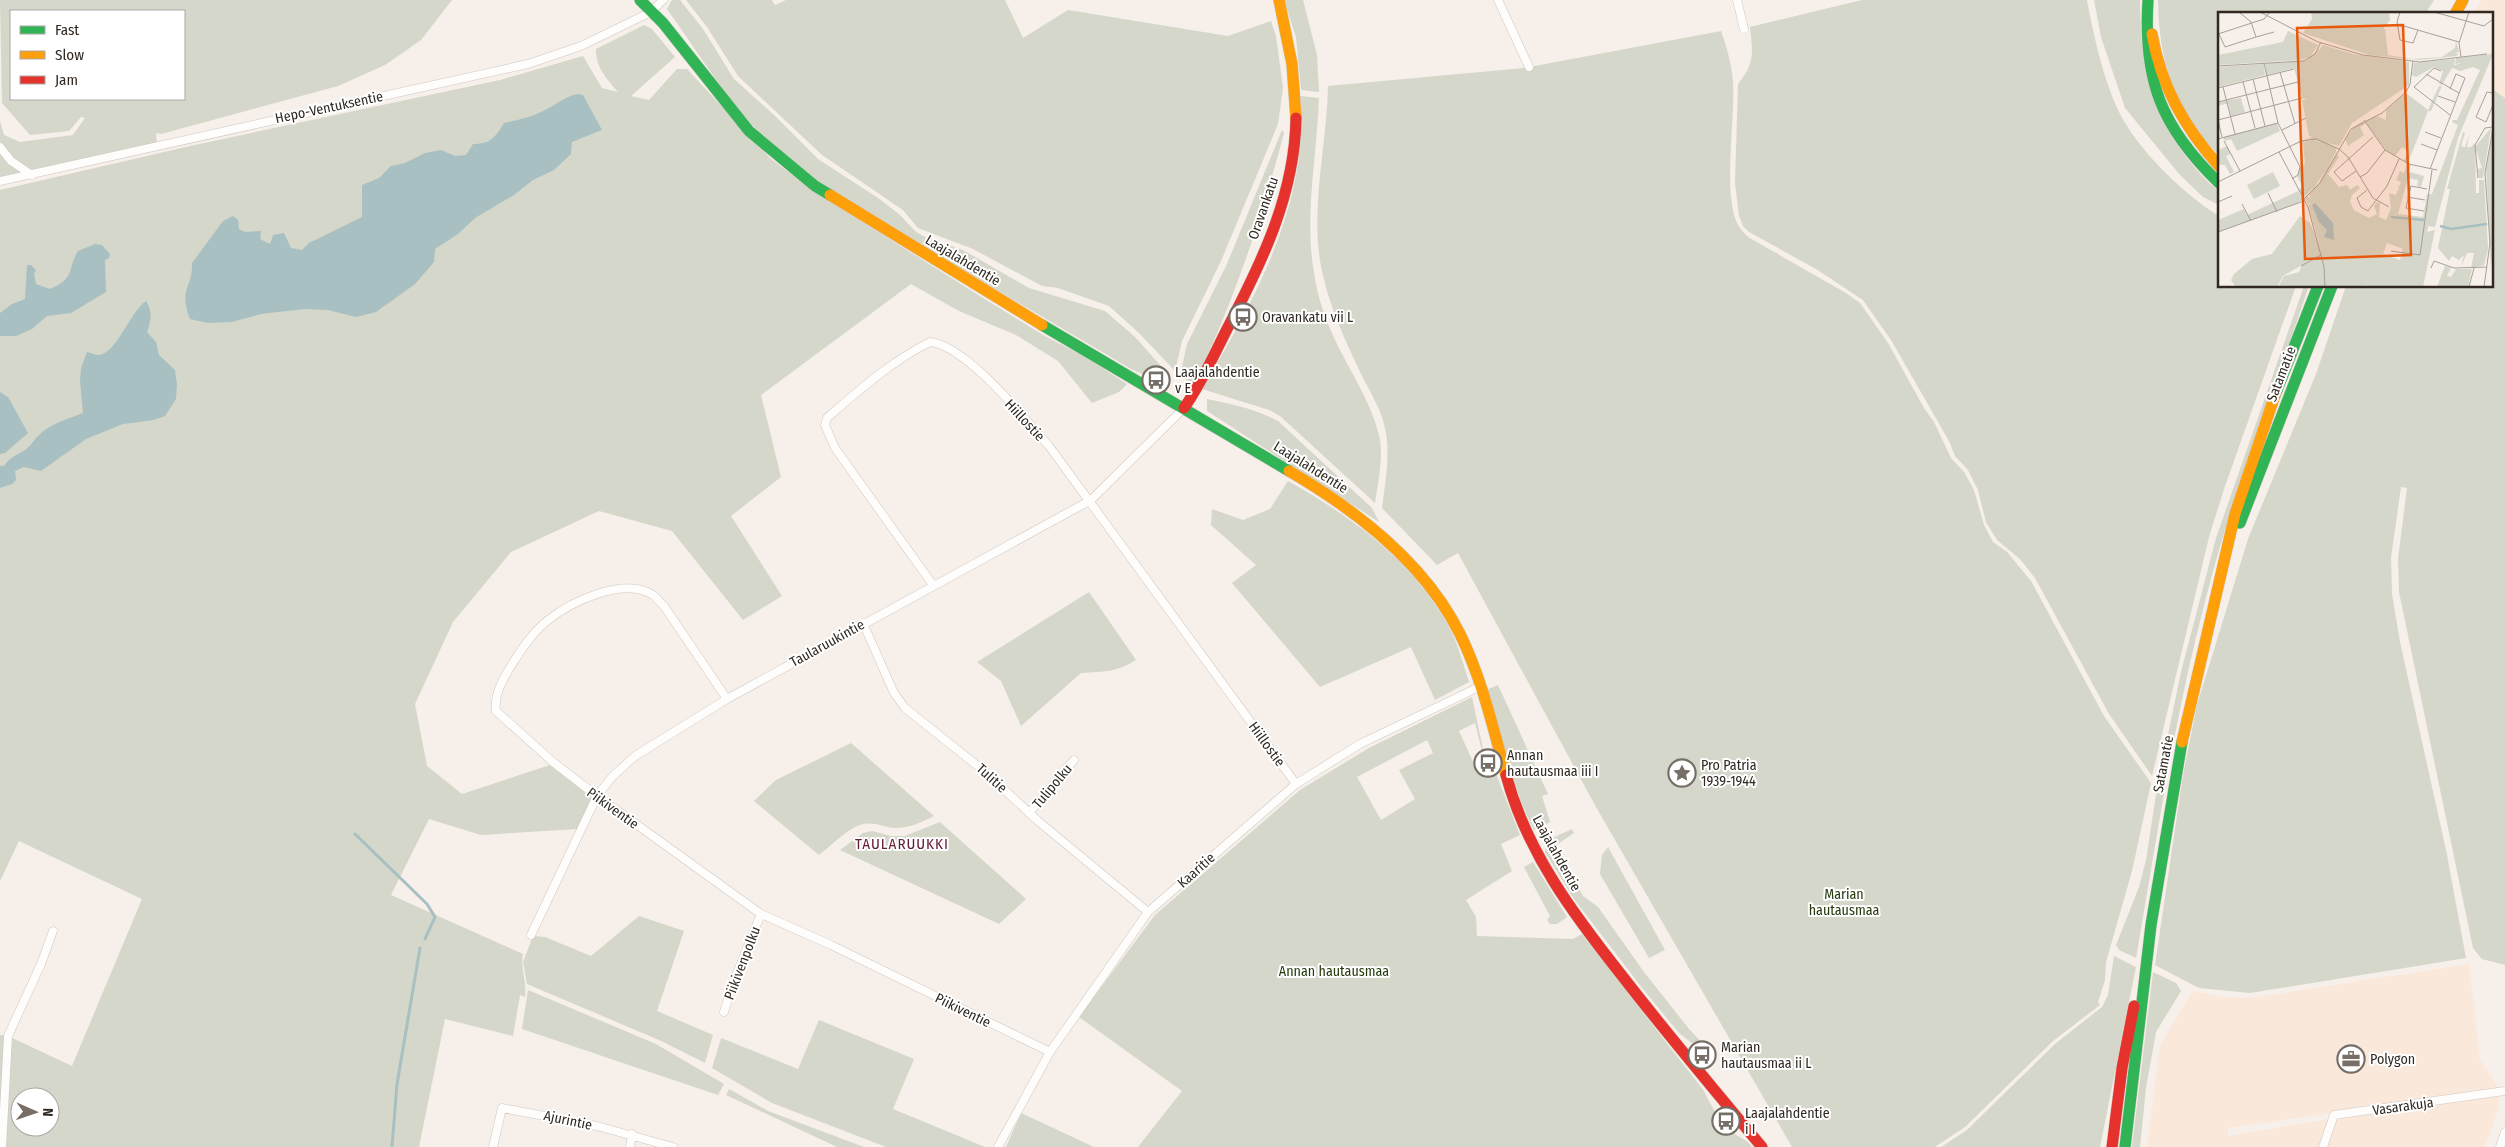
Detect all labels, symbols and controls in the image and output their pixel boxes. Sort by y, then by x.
legend [10,10,185,100]
inset map [2218,12,2492,288]
text: Fast [55,21,79,39]
text: Slow [55,46,84,64]
text: Jam [55,71,78,89]
street label: Hepo-Ventuksentie [274,88,385,127]
street label: Oravankatu [1245,175,1282,242]
street label: Laajalahdentie [922,231,1003,290]
bus stop icon: Oravankatu vii L [1228,302,1258,332]
place label: Oravankatu vii L [1262,309,1353,326]
street label: Satamatie [2263,344,2300,404]
place label: Laajalahdentie v E [1175,364,1260,397]
bus stop icon: Laajalahdentie v E [1141,365,1171,395]
street label: Hiillostie [1001,396,1048,445]
street label: Laajalahdentie [1270,438,1351,497]
street label: Taularuukintie [787,616,867,671]
street label: Hiillostie [1245,719,1289,770]
street label: Satamatie [2150,734,2177,794]
place label: Annan hautausmaa iii I [1507,747,1598,780]
bus stop icon: Annan hautausmaa iii I [1473,748,1503,778]
place label: Pro Patria 1939-1944 [1701,757,1757,790]
place icon: Pro Patria 1939-1944 [1667,758,1697,788]
street label: Tulitie [973,760,1011,797]
street label: Tulipolku [1029,761,1076,812]
street label: Piikiventie [583,784,642,833]
street label: Laajalahdentie [1529,812,1585,894]
district label: TAULARUUKKI [855,835,949,853]
street label: Kaaritie [1174,849,1219,892]
park label: Marian hautausmaa [1809,886,1879,919]
street label: Piikivenpolku [721,924,764,1002]
park label: Annan hautausmaa [1279,963,1389,980]
street label: Piikiventie [932,990,994,1031]
place label: Marian hautausmaa ii L [1721,1039,1811,1072]
bus stop icon: Marian hautausmaa ii L [1687,1040,1717,1070]
office icon: Polygon [2336,1044,2366,1074]
place label: Polygon [2370,1051,2415,1068]
north arrow [10,1087,60,1137]
street label: Vasarakuja [2371,1094,2435,1119]
place label: Laajalahdentie i I [1745,1105,1830,1138]
bus stop icon: Laajalahdentie i I [1711,1106,1741,1136]
street label: Ajurintie [542,1107,594,1134]
text: N [39,1108,56,1117]

